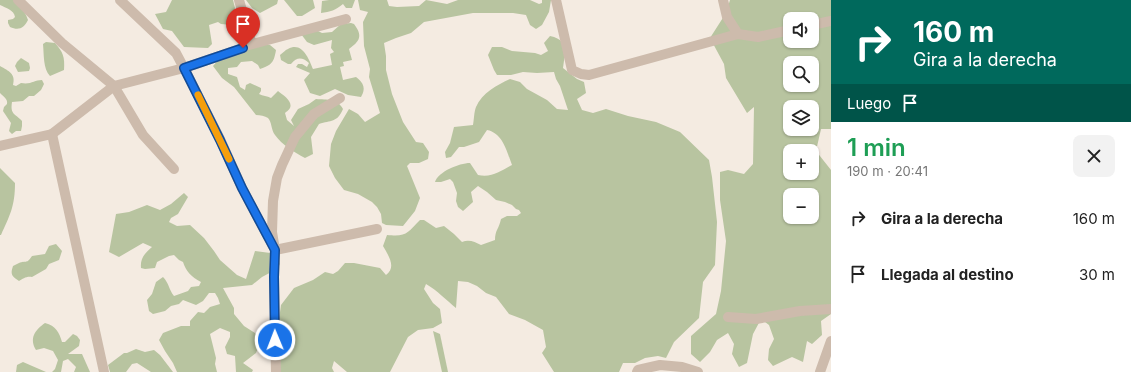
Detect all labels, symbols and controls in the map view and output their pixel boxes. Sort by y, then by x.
pin [226,7.0,260,48]
map controls [783,12,819,224]
button: sound [783,12,819,48]
icon: arrive [232,13,254,35]
text: 160 m [913,15,994,49]
icon: right [847,16,899,68]
text: Gira a la derecha [913,49,1057,70]
button: search [783,56,819,92]
icon: arrive [899,92,921,114]
text: Luego [847,94,891,113]
button: layers [783,100,819,136]
text: 1 min [847,133,906,162]
button: close [1073,135,1115,177]
button: + [783,144,819,180]
text: 190 m · 20:41 [847,163,928,179]
button: − [783,188,819,224]
icon: right [847,207,869,229]
text: Gira a la derecha [881,209,1003,228]
text: 160 m [1073,209,1115,228]
icon: arrive [847,263,869,285]
text: Llegada al destino [881,265,1014,284]
text: 30 m [1079,265,1115,284]
position arrow [254,319,296,361]

